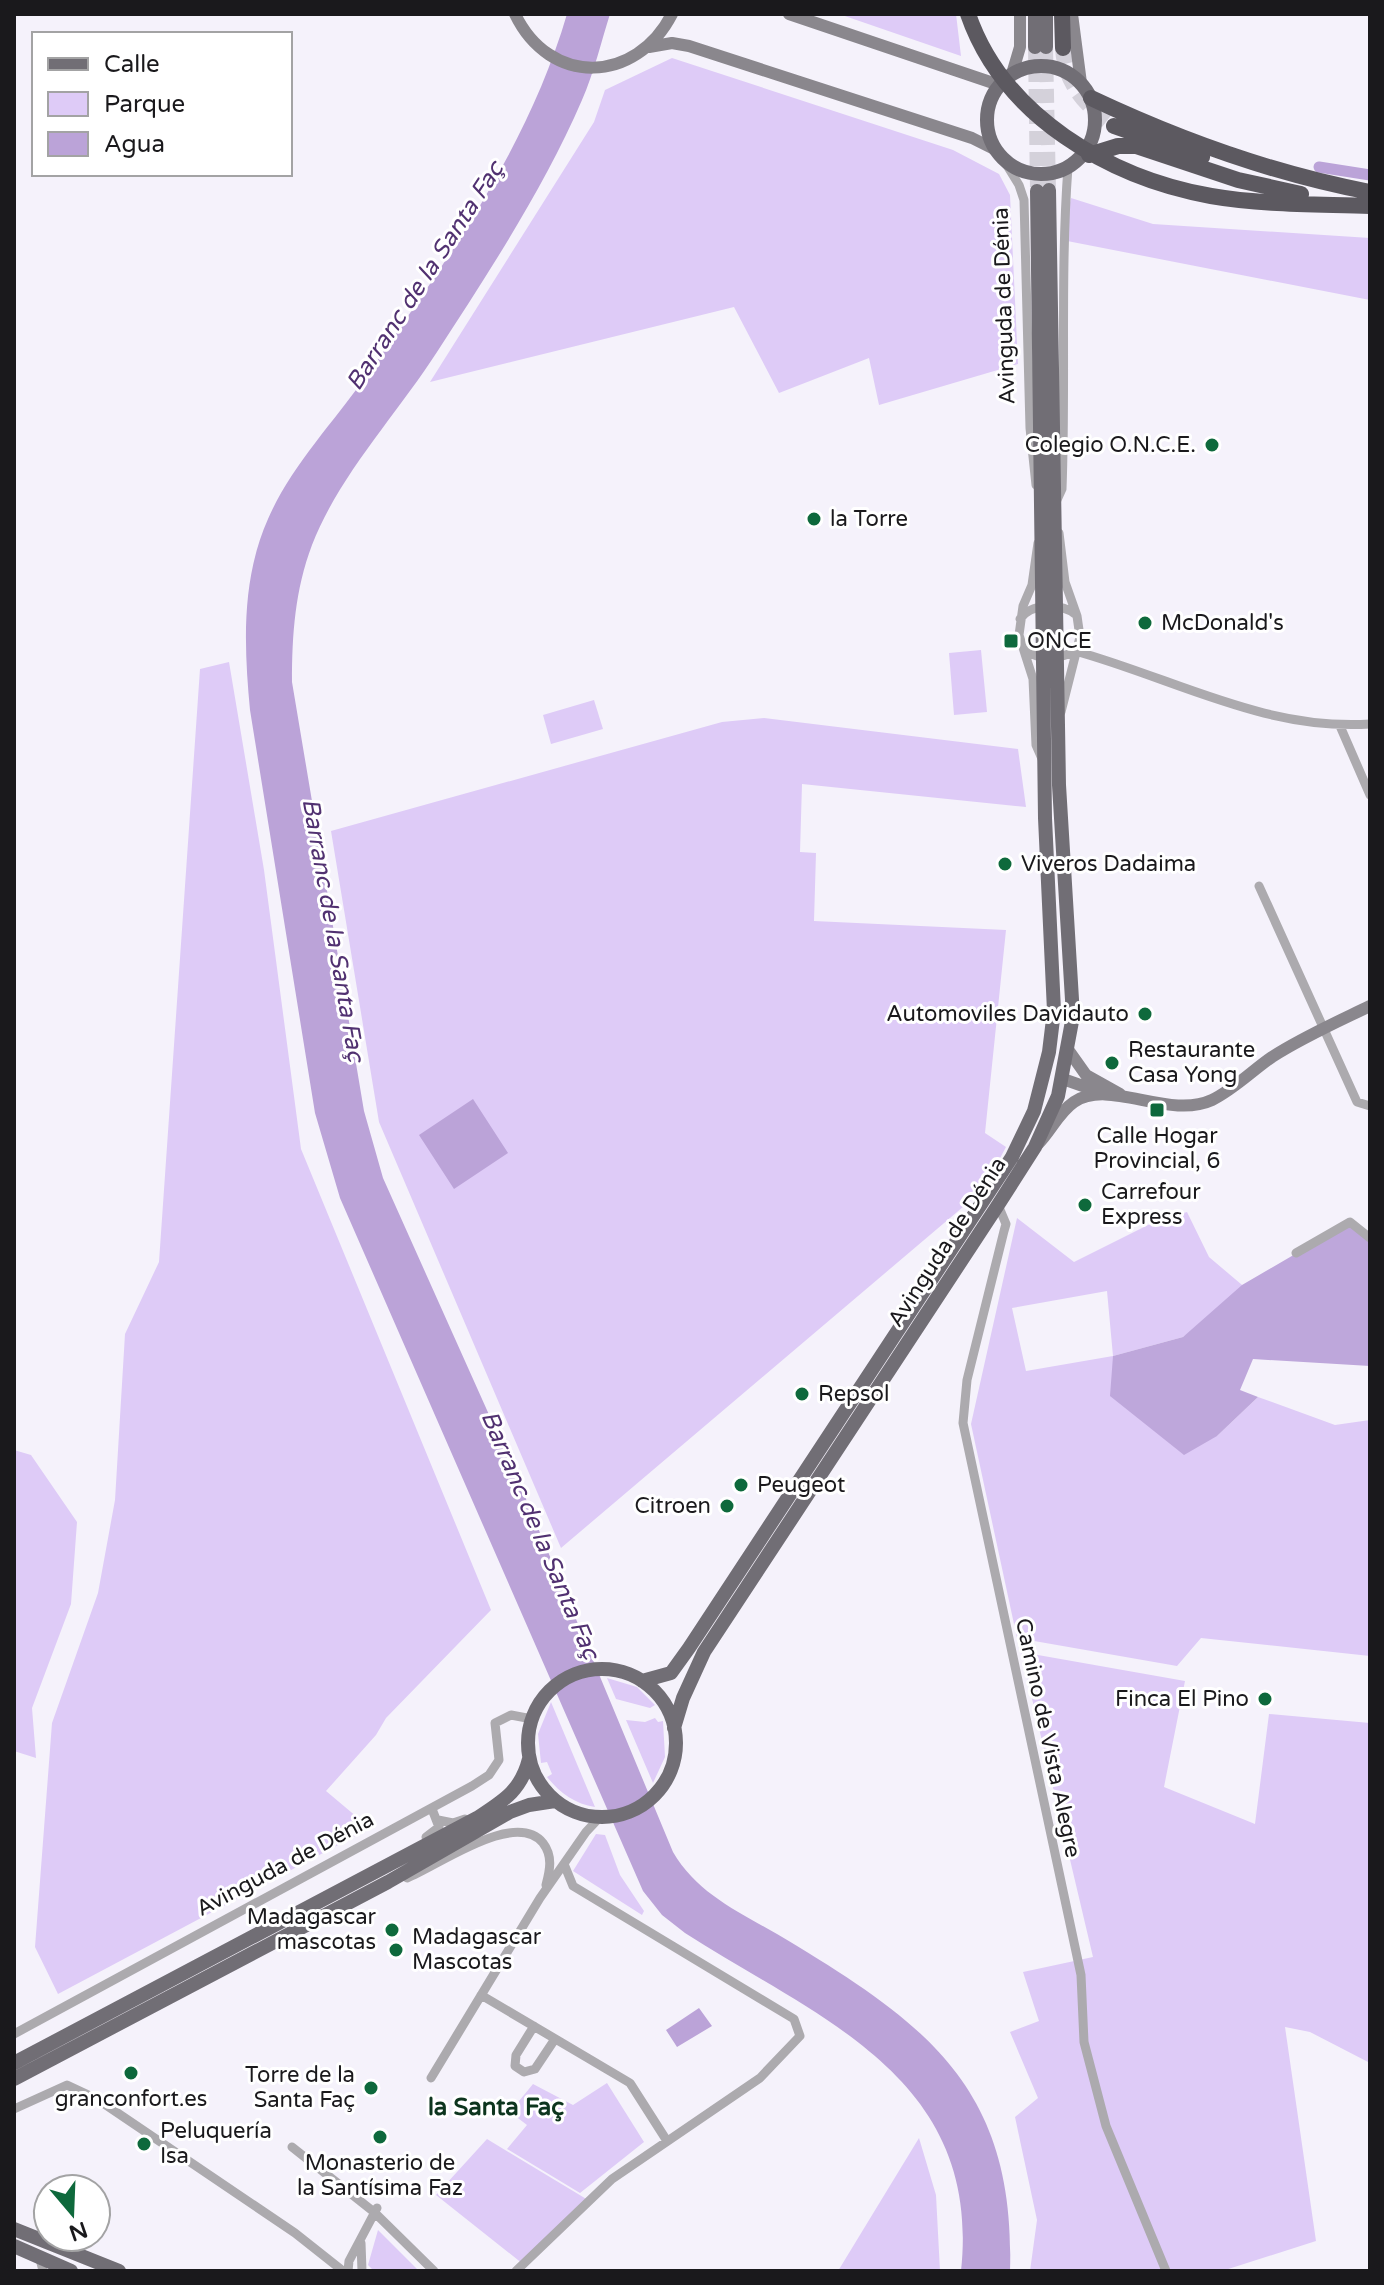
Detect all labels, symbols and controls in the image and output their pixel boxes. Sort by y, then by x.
legend [32,32,292,176]
text: Calle [104,50,160,79]
text: Parque [104,90,185,119]
text: Agua [104,130,165,159]
water label: Barranc de la Santa Faç [340,154,511,396]
street label: Avinguda de Dénia [988,207,1020,405]
place label: Colegio O.N.C.E. [1025,432,1196,458]
marker: Colegio O.N.C.E. [1203,436,1221,454]
place label: la Torre [830,506,908,532]
marker: la Torre [805,510,823,528]
place label: McDonald's [1161,610,1284,636]
marker: McDonald's [1136,614,1154,632]
place label: ONCE [1027,628,1092,654]
marker: ONCE [1002,632,1020,650]
water label: Barranc de la Santa Faç [296,796,371,1066]
place label: Viveros Dadaima [1021,851,1196,877]
marker: Viveros Dadaima [996,855,1014,873]
place label: Automoviles Davidauto [886,1001,1129,1027]
marker: Automoviles Davidauto [1136,1005,1154,1023]
place label: Restaurante Casa Yong [1128,1037,1255,1088]
marker: Restaurante Casa Yong [1103,1054,1121,1072]
marker: Calle Hogar Provincial, 6 [1148,1101,1166,1119]
place label: Calle Hogar Provincial, 6 [1094,1123,1220,1174]
street label: Avinguda de Dénia [882,1152,1012,1332]
place label: Carrefour Express [1101,1179,1201,1230]
marker: Carrefour Express [1076,1196,1094,1214]
place label: Repsol [818,1381,889,1407]
marker: Repsol [793,1385,811,1403]
water label: Barranc de la Santa Faç [475,1407,606,1666]
place label: Peugeot [757,1472,845,1498]
marker: Peugeot [732,1476,750,1494]
place label: Citroen [635,1493,711,1519]
marker: Citroen [718,1497,736,1515]
street label: Camino de Vista Alegre [1010,1616,1086,1860]
place label: Finca El Pino [1115,1686,1249,1712]
marker: Finca El Pino [1256,1690,1274,1708]
street label: Avinguda de Dénia [192,1806,378,1922]
place label: Madagascar mascotas [247,1904,377,1955]
marker: Madagascar mascotas [383,1921,401,1939]
place label: Madagascar Mascotas [412,1924,542,1975]
marker: Madagascar Mascotas [387,1941,405,1959]
place label: Torre de la Santa Faç [245,2062,355,2113]
marker: granconfort.es [122,2064,140,2082]
marker: Torre de la Santa Faç [362,2079,380,2097]
place label: granconfort.es [55,2086,207,2112]
district label: la Santa Faç [428,2093,564,2122]
place label: Peluquería Isa [160,2118,272,2169]
marker: Monasterio de la Santísima Faz [371,2128,389,2146]
marker: Peluquería Isa [135,2135,153,2153]
place label: Monasterio de la Santísima Faz [297,2150,463,2201]
north arrow [32,2173,112,2253]
text: N [66,2216,91,2246]

